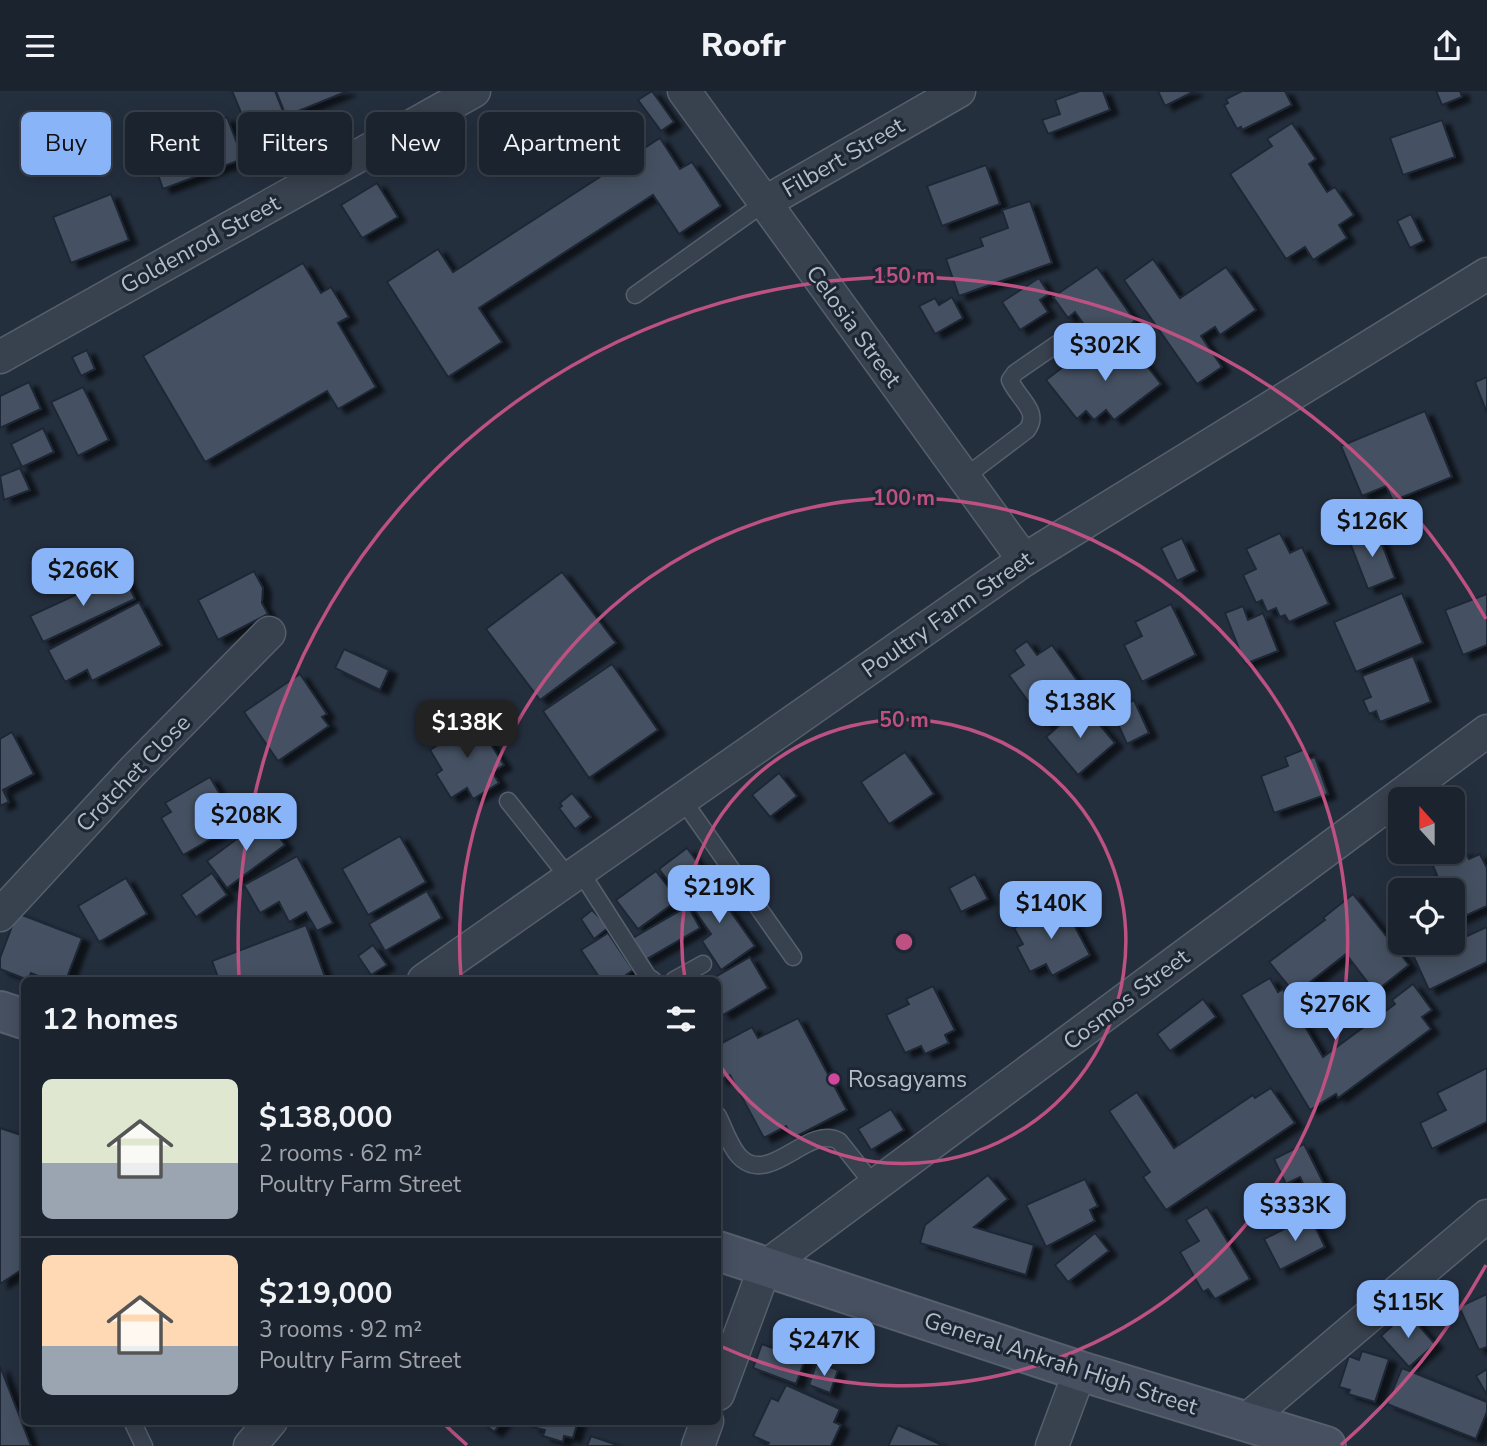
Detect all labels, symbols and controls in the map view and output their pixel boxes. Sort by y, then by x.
text: Roofr [701,24,786,67]
icon: menu [21,27,59,65]
icon: share [1428,27,1466,65]
street label: Filbert Street [777,110,911,205]
chip: Buy [21,112,111,175]
chip: Rent [125,112,224,175]
chip: Filters [238,112,352,175]
chip: New [366,112,465,175]
chip: Apartment [479,112,644,175]
street label: Goldenrod Street [115,187,286,301]
street label: Celosia Street [799,259,909,394]
text: 150 m [873,262,935,290]
pin: $302K [1056,323,1154,383]
text: $302K [1070,330,1140,361]
text: 100 m [873,484,935,512]
pin: $126K [1323,499,1421,559]
text: $126K [1337,506,1407,537]
street label: Poultry Farm Street [856,543,1040,685]
pin: $266K [34,549,132,608]
text: $266K [48,555,118,586]
pin: $138K [1031,681,1129,740]
text: $138K [1045,687,1115,718]
pin: $138K [418,701,516,760]
text: 50 m [879,706,929,734]
text: $138K [432,707,502,738]
street label: Crotchet Close [69,708,197,839]
north arrow [1388,787,1465,865]
map controls [1388,787,1465,955]
pin: $208K [197,793,295,853]
text: $208K [211,800,281,831]
pin: $219K [670,865,768,925]
text: $219K [684,872,754,903]
button: locate [1388,878,1465,955]
pin: $140K [1002,881,1100,941]
text: $140K [1016,888,1086,919]
centre of rings [892,930,916,954]
street label: Cosmos Street [1057,941,1197,1057]
pin: $276K [1286,983,1384,1042]
text: $276K [1300,989,1370,1020]
text: 12 homes [42,999,178,1040]
icon: filters [662,1000,700,1038]
place label: Rosagyams [848,1064,967,1095]
marker: Rosagyams [826,1071,842,1087]
text: $138,000 [259,1097,392,1138]
icon: home [98,1107,182,1191]
text: 2 rooms · 62 m² [259,1138,422,1169]
text: Poultry Farm Street [259,1169,461,1200]
pin: $333K [1246,1183,1344,1243]
text: $333K [1260,1190,1330,1221]
text: $219,000 [259,1273,392,1314]
pin: $115K [1359,1281,1457,1340]
icon: home [98,1283,182,1367]
text: $115K [1373,1287,1443,1318]
street label: General Ankrah High Street [920,1305,1203,1423]
text: 3 rooms · 92 m² [259,1314,422,1345]
pin: $247K [775,1319,873,1378]
text: $247K [789,1325,859,1356]
text: Poultry Farm Street [259,1345,461,1376]

